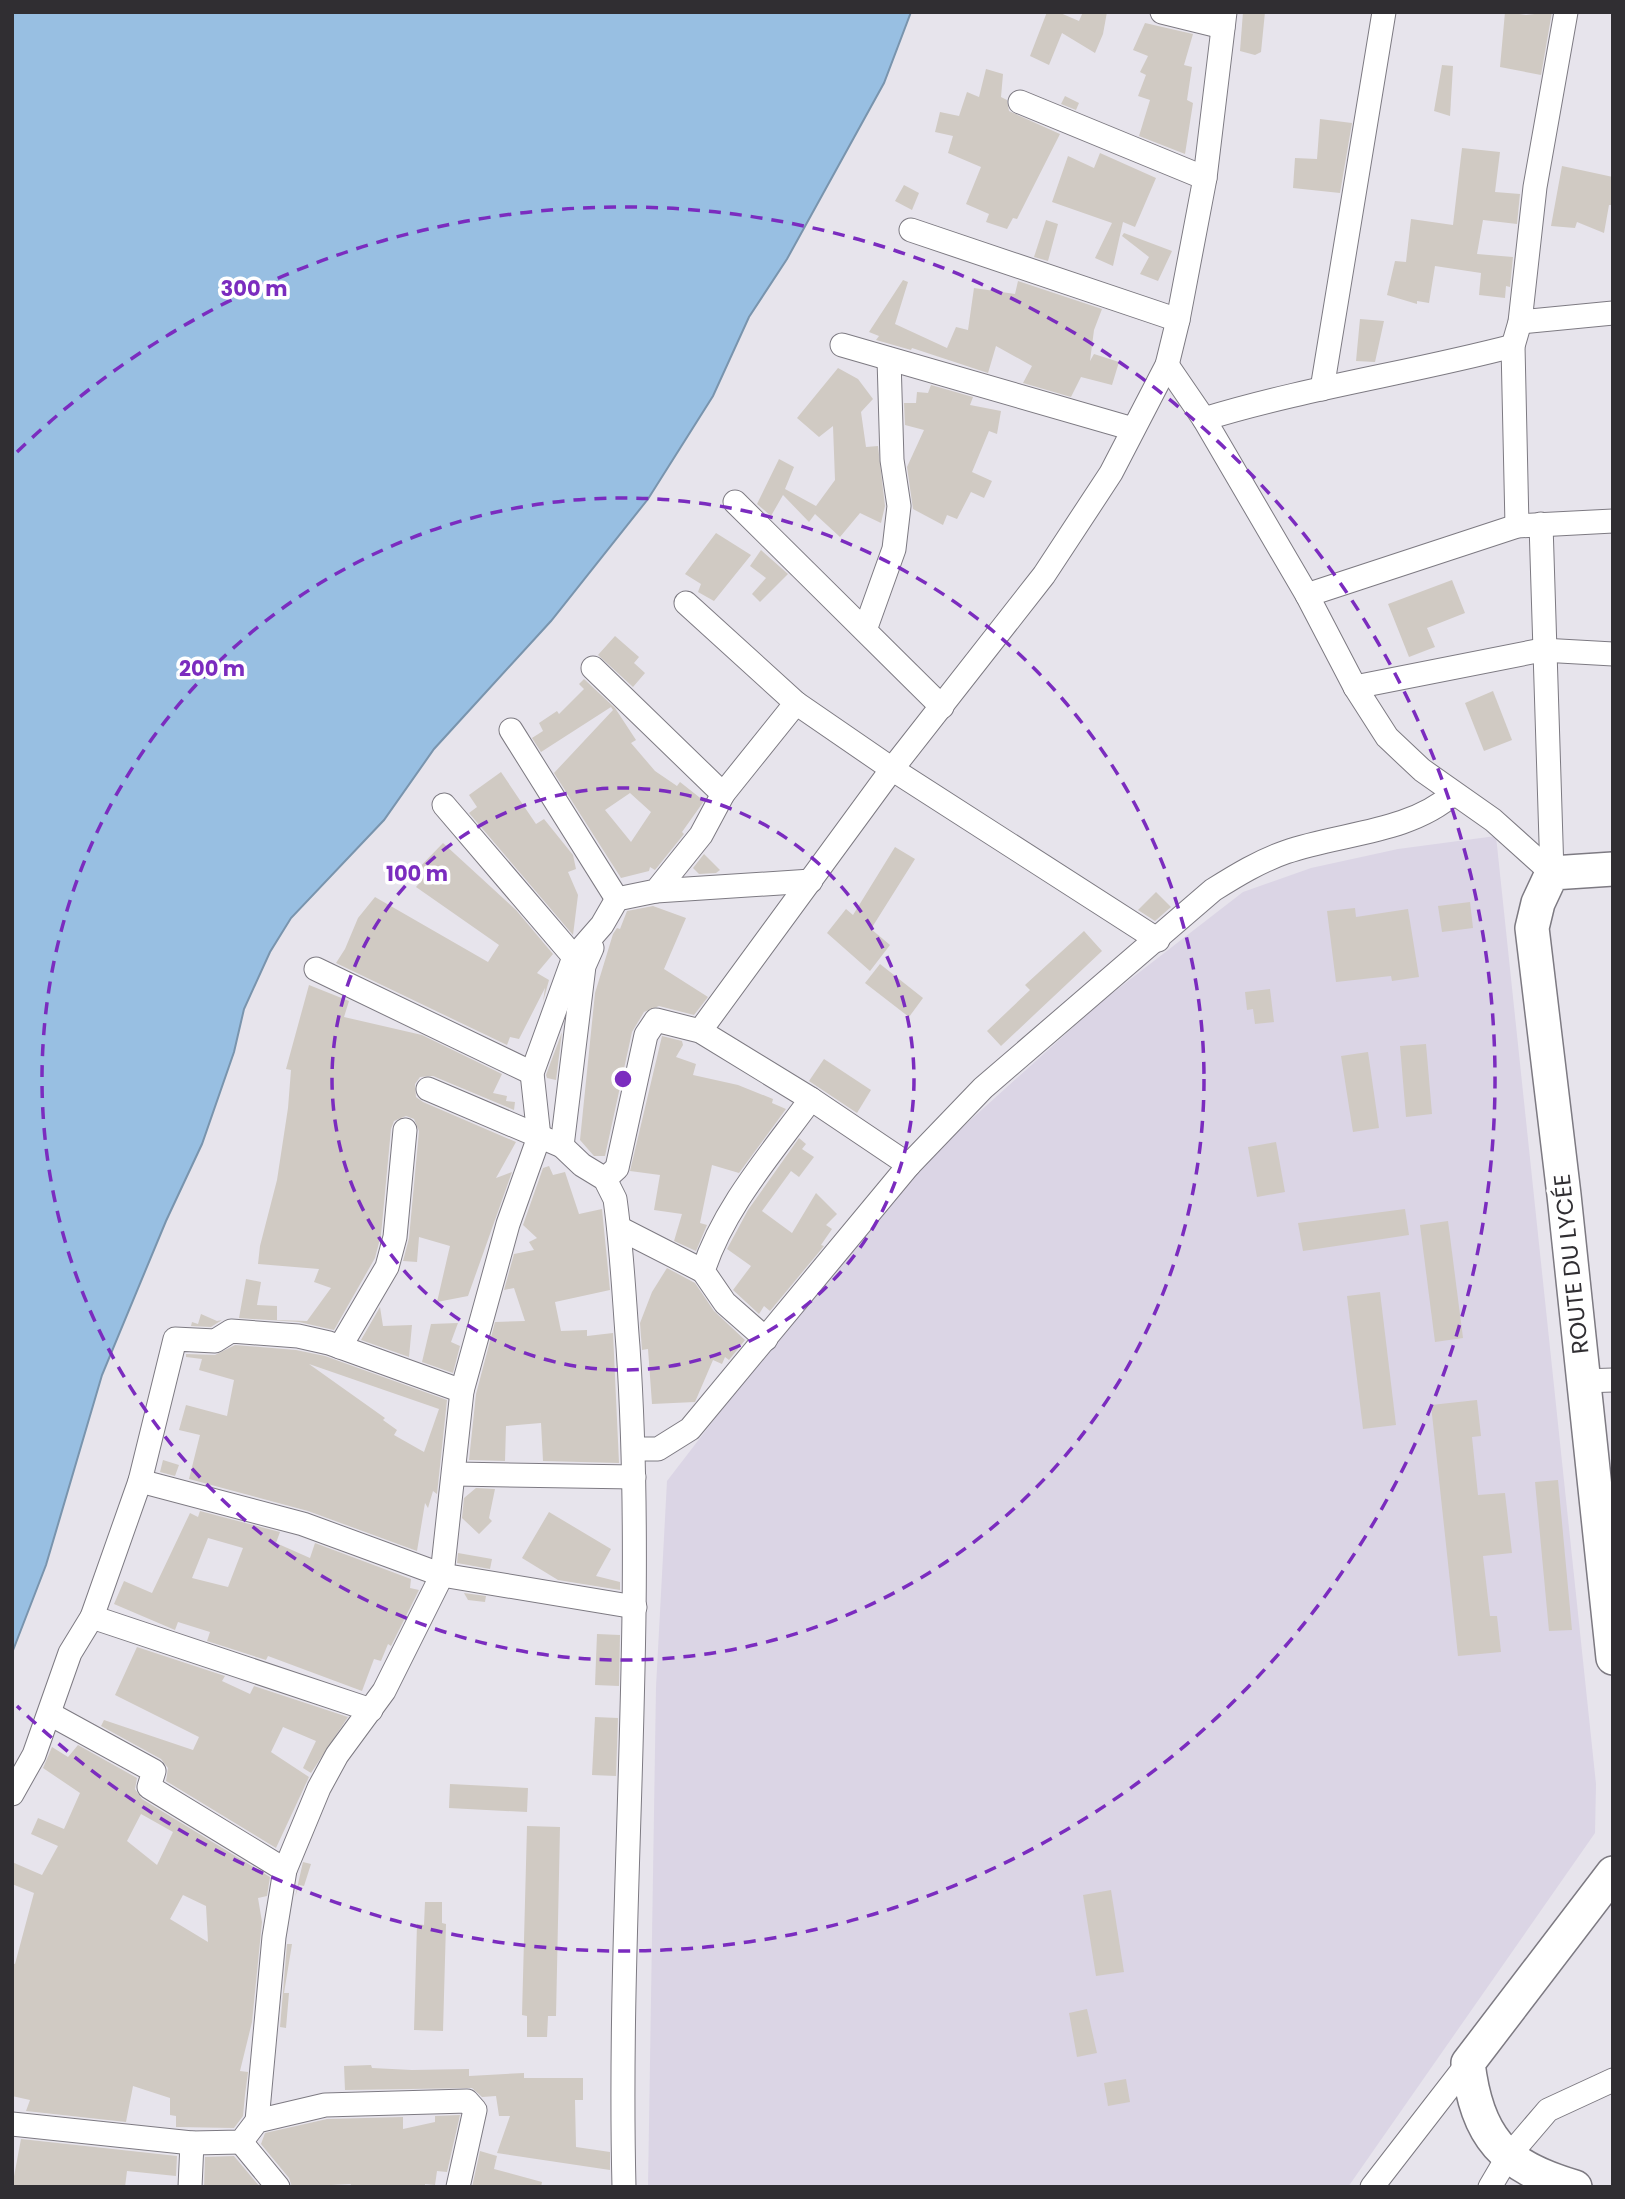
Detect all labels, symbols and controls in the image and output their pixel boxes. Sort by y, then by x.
text: 300 m [221,274,287,303]
text: 200 m [179,654,245,683]
text: 100 m [386,859,448,888]
centre of rings [611,1067,635,1091]
street label: ROUTE DU LYCÉE [1546,1173,1596,1355]

